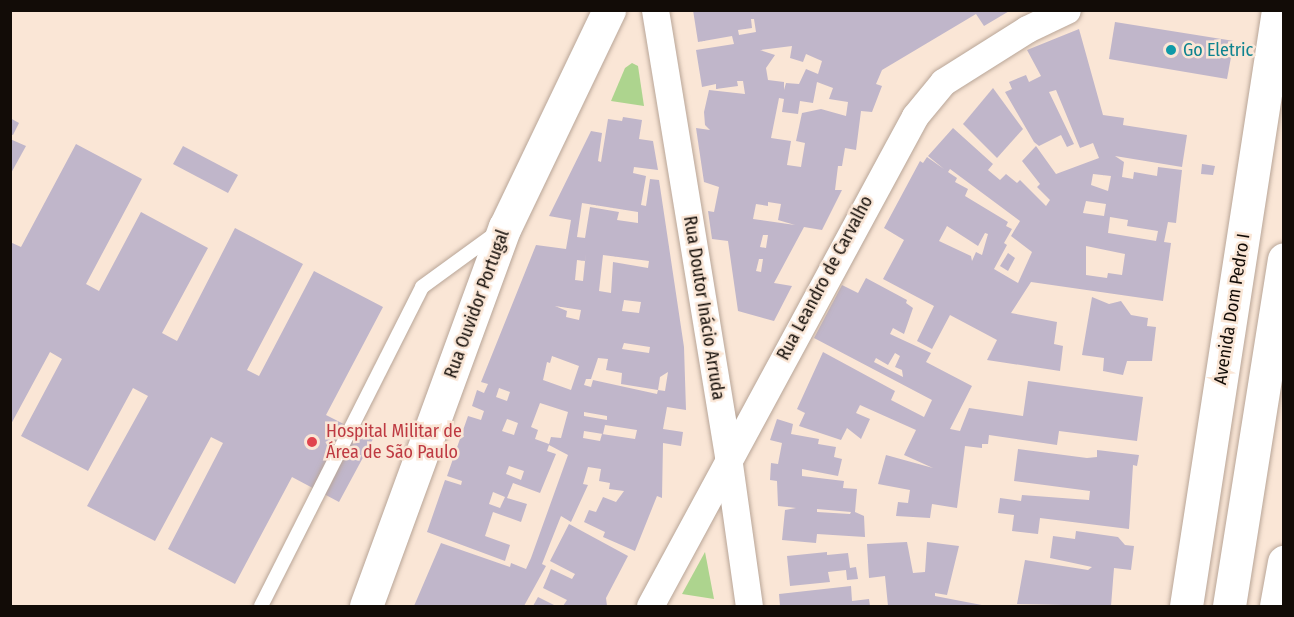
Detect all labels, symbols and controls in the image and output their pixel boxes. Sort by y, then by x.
place label: Go Eletric [1183,39,1253,61]
marker: Go Eletric [1164,43,1178,57]
street label: Rua Leandro de Carvalho [773,192,877,364]
street label: Rua Doutor Inácio Arruda [679,214,729,402]
street label: Rua Ouvidor Portugal [440,227,514,381]
street label: Avenida Dom Pedro I [1209,232,1255,386]
place label: Hospital Militar de Área de São Paulo [326,421,462,464]
marker: Hospital Militar de Área de São Paulo [303,433,321,451]

